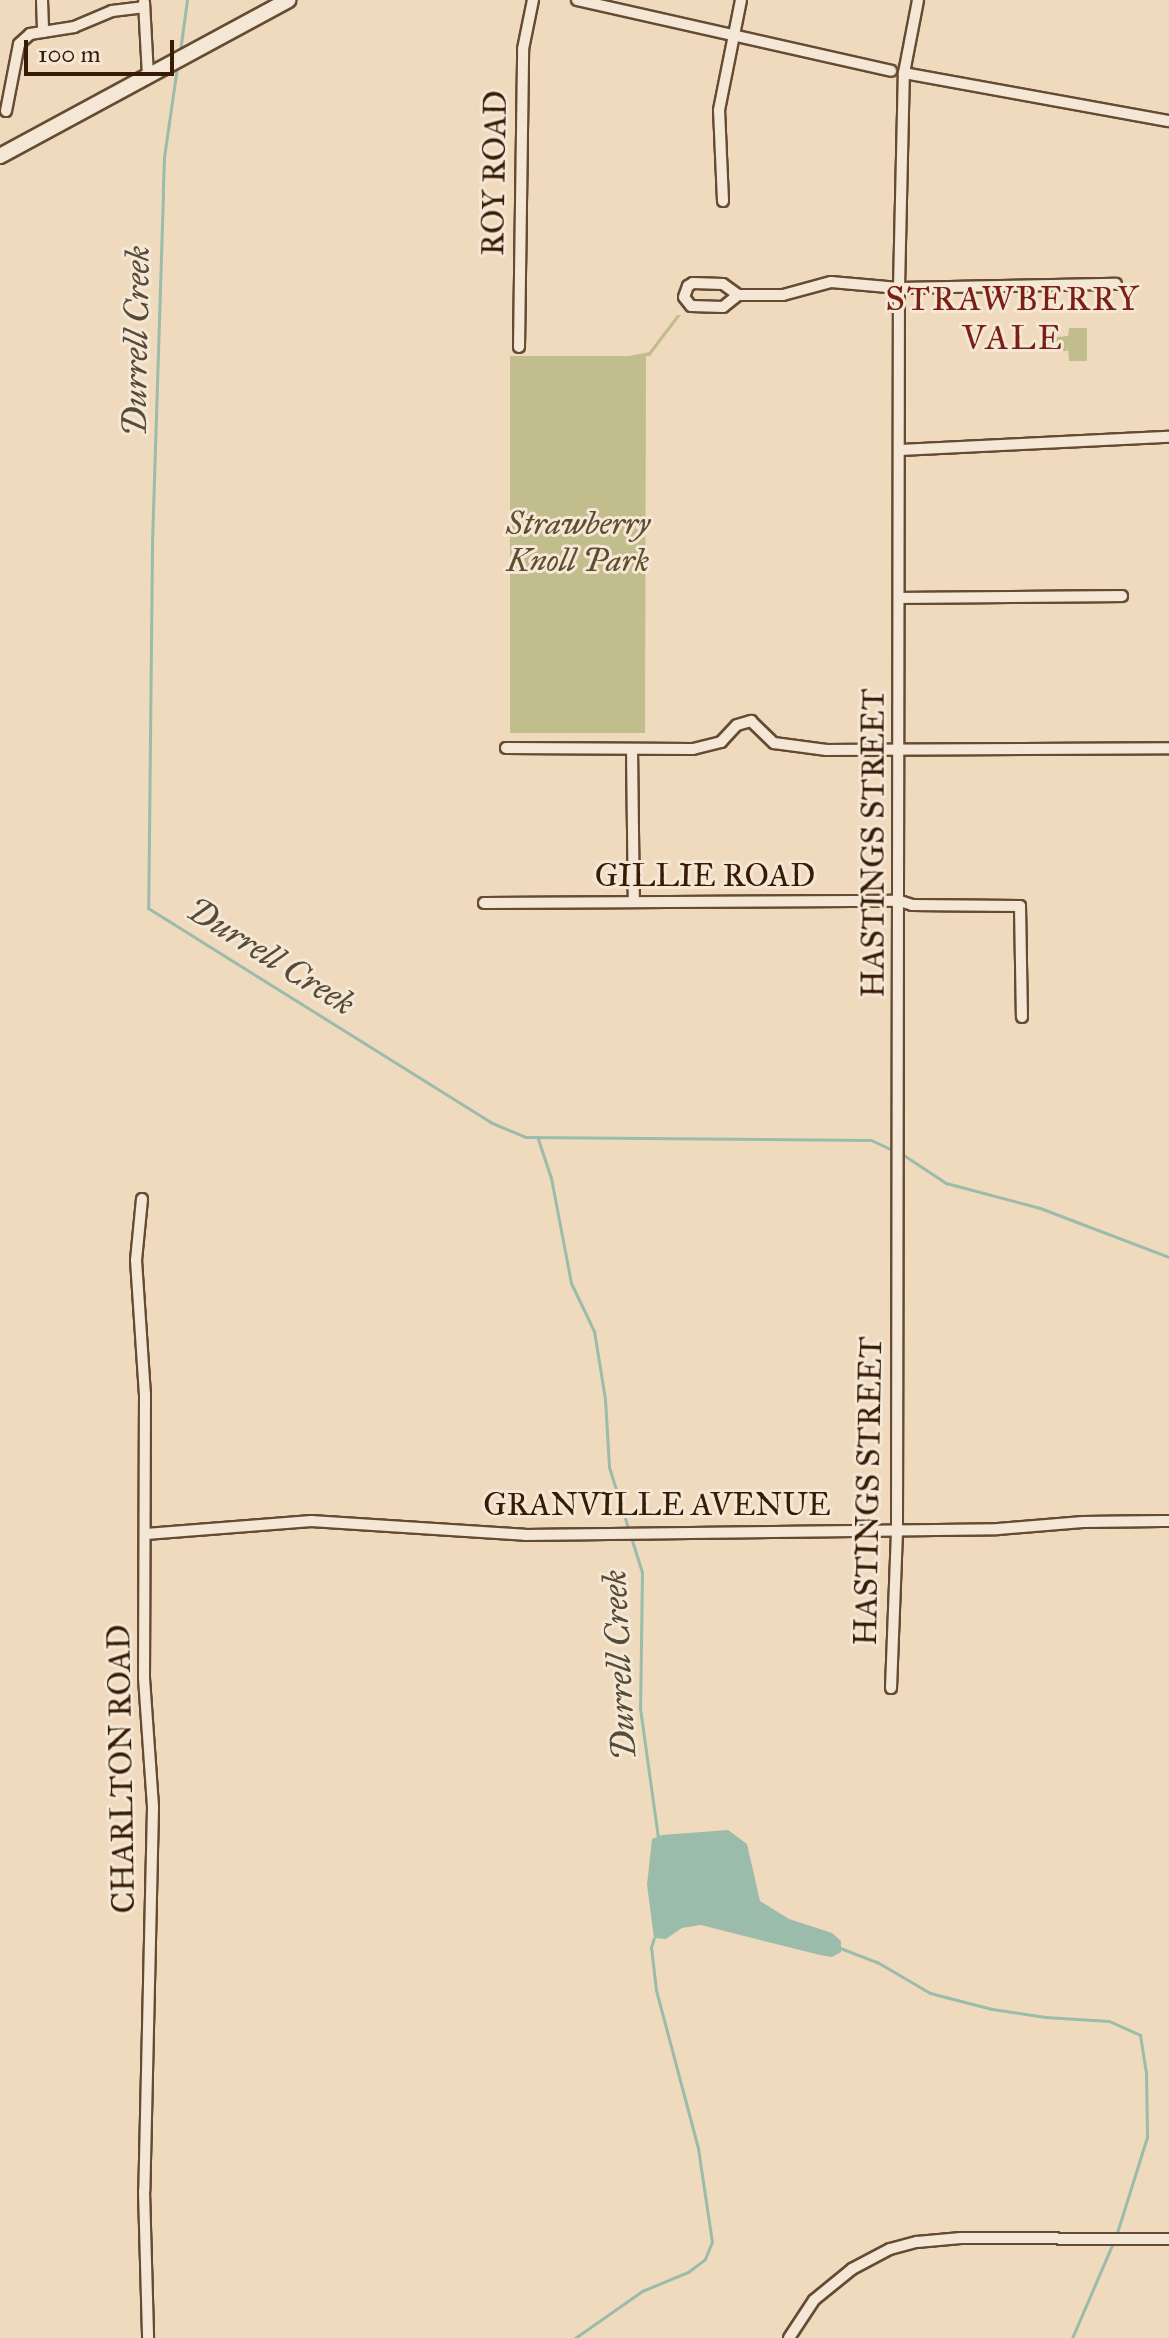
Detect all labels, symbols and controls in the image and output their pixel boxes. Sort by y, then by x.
scale bar [28,24,178,74]
text: 100 m [38,39,101,69]
street label: ROY ROAD [474,90,516,256]
water label: Durrell Creek [114,245,158,437]
district label: STRAWBERRY VALE [885,278,1141,358]
park label: Strawberry Knoll Park [506,506,650,581]
street label: HASTINGS STREET [855,688,893,998]
street label: GILLIE ROAD [595,857,815,895]
water label: Durrell Creek [179,888,363,1024]
street label: HASTINGS STREET [847,1336,891,1646]
street label: GRANVILLE AVENUE [483,1486,831,1524]
water label: Durrell Creek [594,1569,644,1761]
street label: CHARLTON ROAD [100,1624,144,1914]

